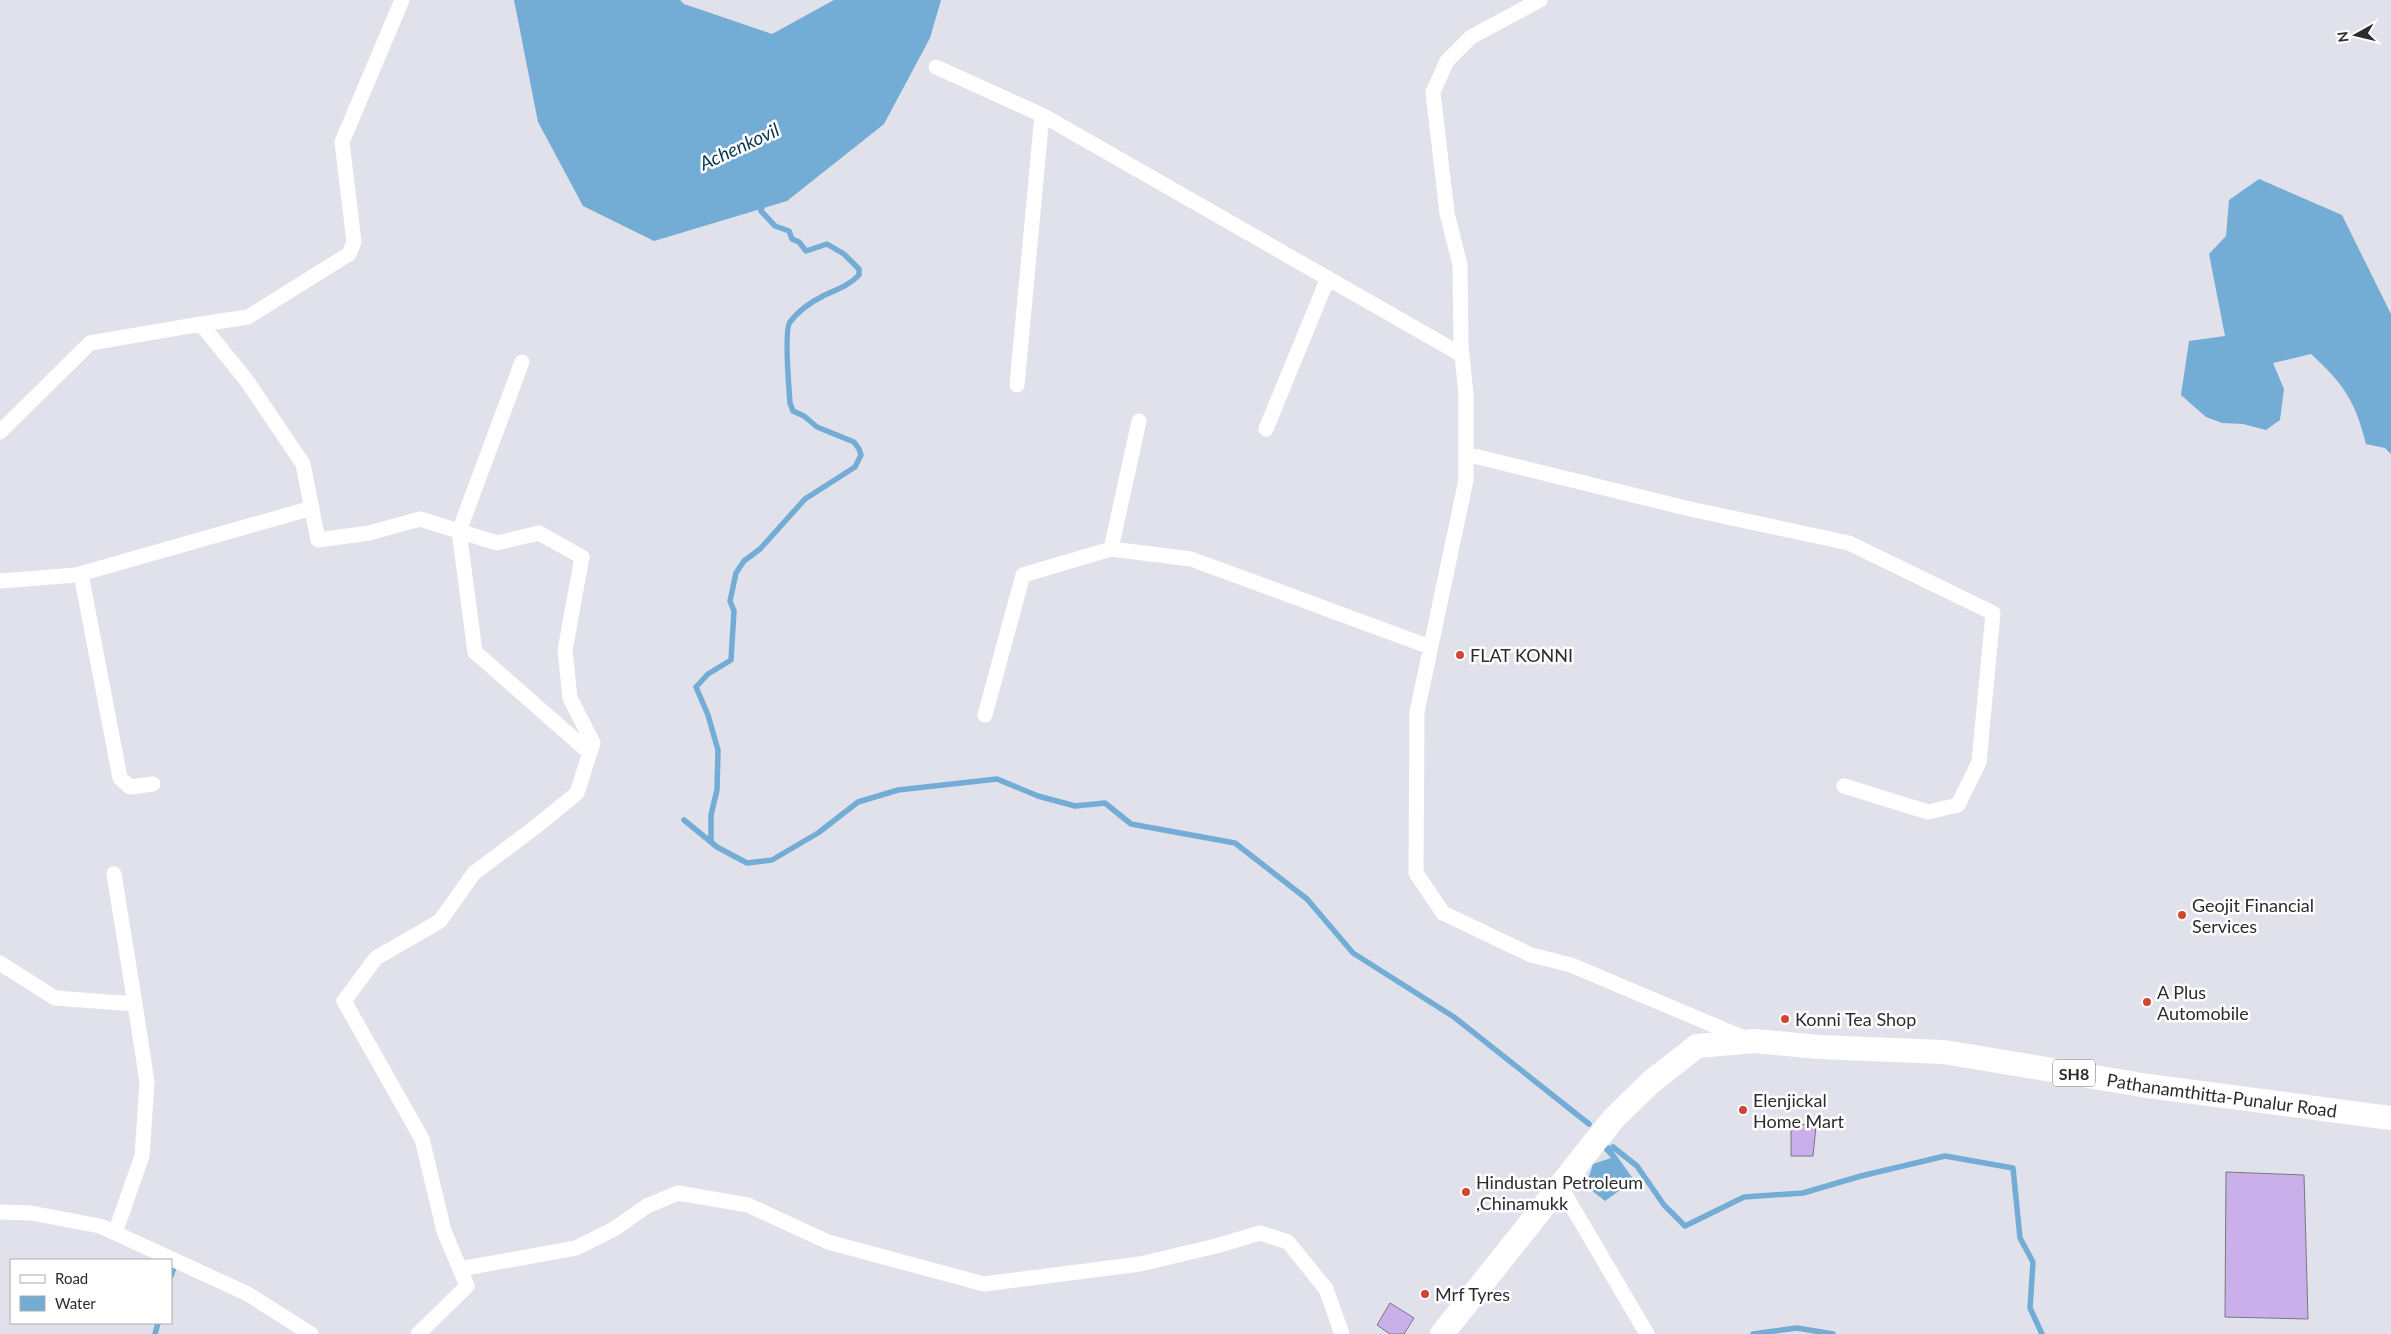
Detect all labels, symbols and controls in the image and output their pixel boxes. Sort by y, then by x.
north arrow [2331,10,2381,60]
text: N [2333,30,2352,43]
water label: Achenkovil [695,118,783,175]
place label: FLAT KONNI [1470,644,1573,666]
marker: FLAT KONNI [1454,649,1466,661]
place label: Geojit Financial Services [2192,894,2314,937]
marker: Geojit Financial Services [2176,909,2188,921]
place label: A Plus Automobile [2157,981,2249,1024]
marker: A Plus Automobile [2141,996,2153,1008]
place label: Konni Tea Shop [1795,1008,1916,1030]
marker: Konni Tea Shop [1779,1013,1791,1025]
road number: SH8 [2053,1060,2095,1086]
street label: Pathanamthitta-Punalur Road [2105,1068,2338,1122]
place label: Elenjickal Home Mart [1753,1089,1845,1132]
marker: Elenjickal Home Mart [1737,1104,1749,1116]
place label: Hindustan Petroleum ,Chinamukk [1476,1171,1643,1214]
marker: Hindustan Petroleum ,Chinamukk [1460,1186,1472,1198]
legend [10,1259,172,1324]
text: Road [55,1269,88,1287]
place label: Mrf Tyres [1435,1283,1510,1305]
marker: Mrf Tyres [1419,1288,1431,1300]
text: Water [55,1294,96,1312]

